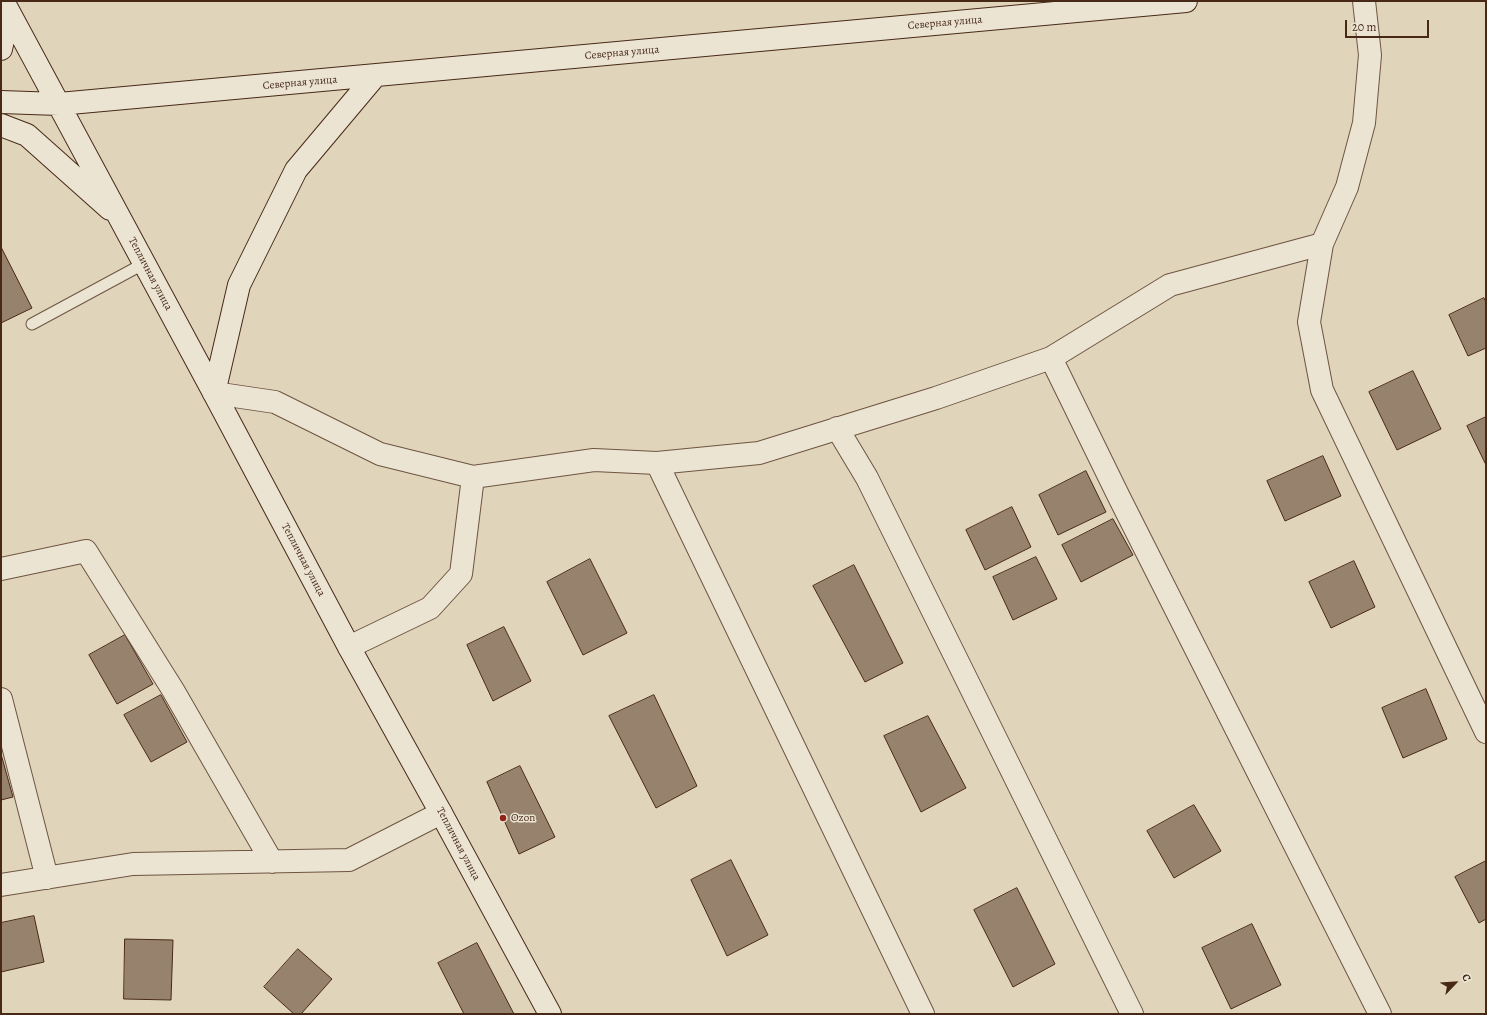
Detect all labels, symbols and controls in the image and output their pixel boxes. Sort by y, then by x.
scale bar [1347,12,1431,38]
street label: Северная улица [907,13,983,33]
text: 20 m [1352,19,1376,35]
street label: Северная улица [584,43,660,63]
street label: Северная улица [262,73,338,93]
street label: Тепличная улица [125,235,175,313]
street label: Тепличная улица [278,521,328,599]
street label: Тепличная улица [433,805,483,883]
place label: Ozon [511,811,535,825]
marker: Ozon [498,813,508,823]
north arrow [1435,963,1475,1003]
text: С [1458,971,1475,984]

